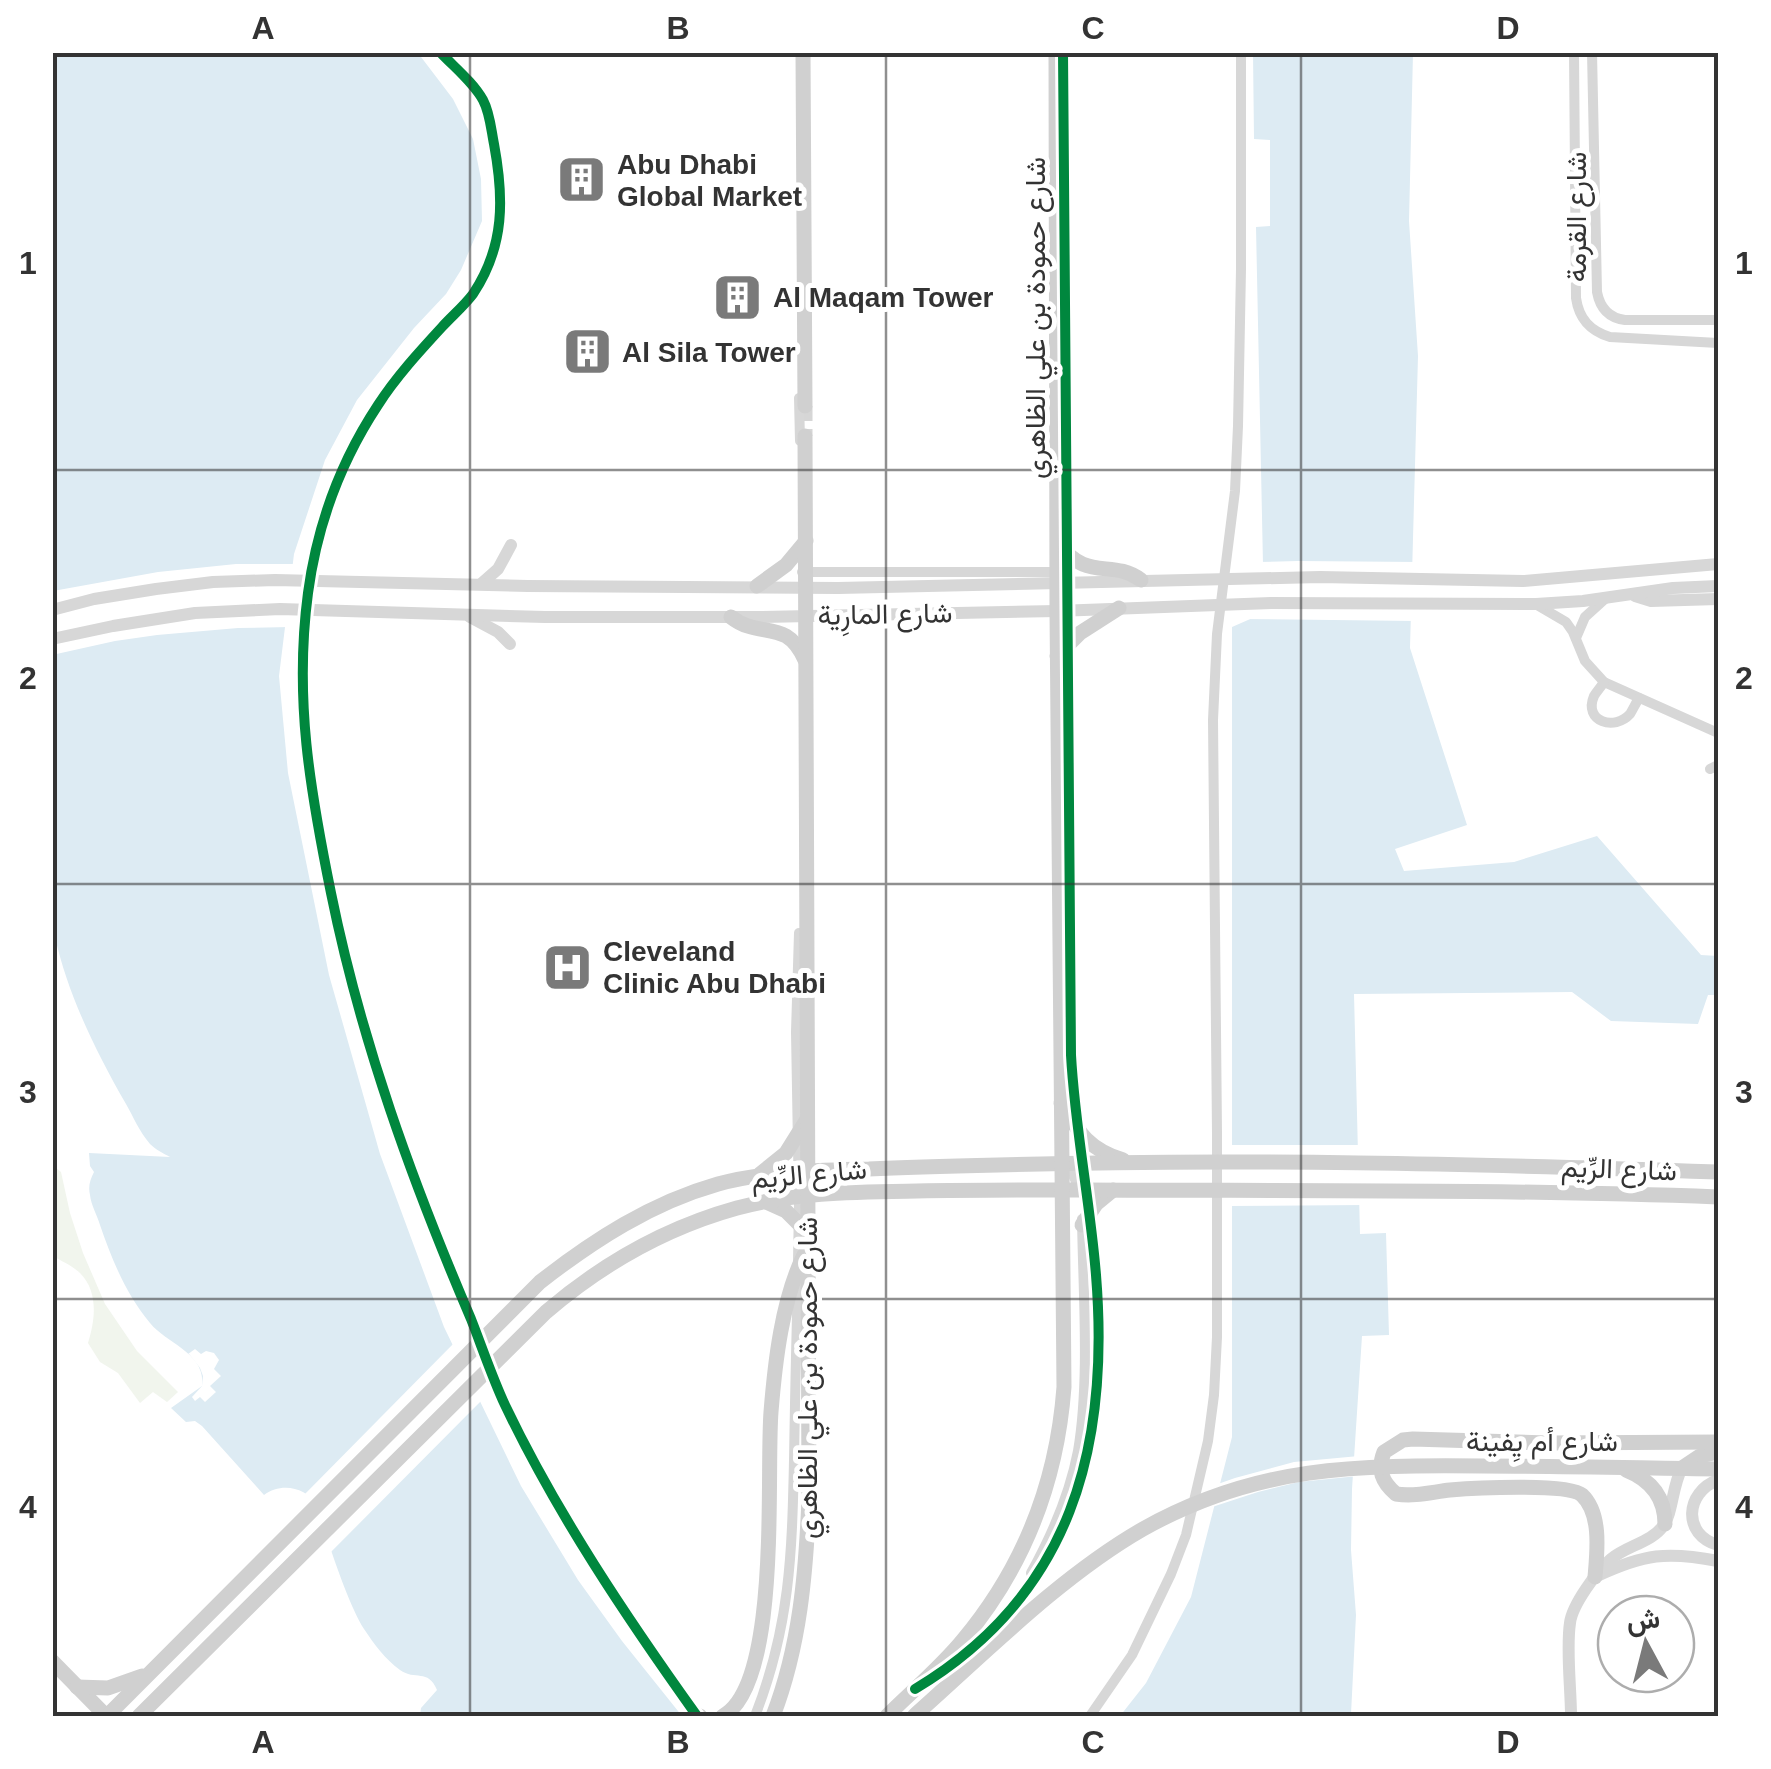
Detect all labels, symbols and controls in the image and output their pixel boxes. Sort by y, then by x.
text: A [251,10,275,46]
text: B [666,10,690,46]
text: C [1081,10,1105,46]
text: D [1496,10,1520,46]
place label: Abu Dhabi Global Market [617,149,802,212]
street label: شارع القرمة [1561,152,1595,282]
building icon: Abu Dhabi Global Market [556,154,608,206]
street label: شارع حمودة بن علي الظاهري [1020,157,1058,479]
text: 1 [19,245,37,281]
text: 1 [1735,245,1753,281]
building icon: Al Maqam Tower [712,271,764,323]
place label: Al Maqam Tower [773,282,994,313]
building icon: Al Sila Tower [561,326,613,378]
place label: Al Sila Tower [622,337,796,368]
street label: شارع المارِية [817,597,953,637]
text: 2 [19,660,37,696]
text: 2 [1735,660,1753,696]
place label: Cleveland Clinic Abu Dhabi [603,936,826,999]
hospital icon: Cleveland Clinic Abu Dhabi [542,941,594,993]
text: 3 [19,1074,37,1110]
text: 3 [1735,1074,1753,1110]
street label: شارع الرِّيم [1560,1151,1677,1190]
street label: شارع الرِّيم [750,1154,868,1197]
street label: شارع حمودة بن علي الظاهري [792,1217,830,1539]
street label: شارع أم يِفينة [1466,1426,1618,1462]
text: 4 [19,1489,37,1525]
text: 4 [1735,1489,1753,1525]
north arrow [1596,1594,1696,1694]
text: ش [1624,1602,1662,1638]
text: A [251,1724,275,1760]
text: B [666,1724,690,1760]
text: C [1081,1724,1105,1760]
text: D [1496,1724,1520,1760]

